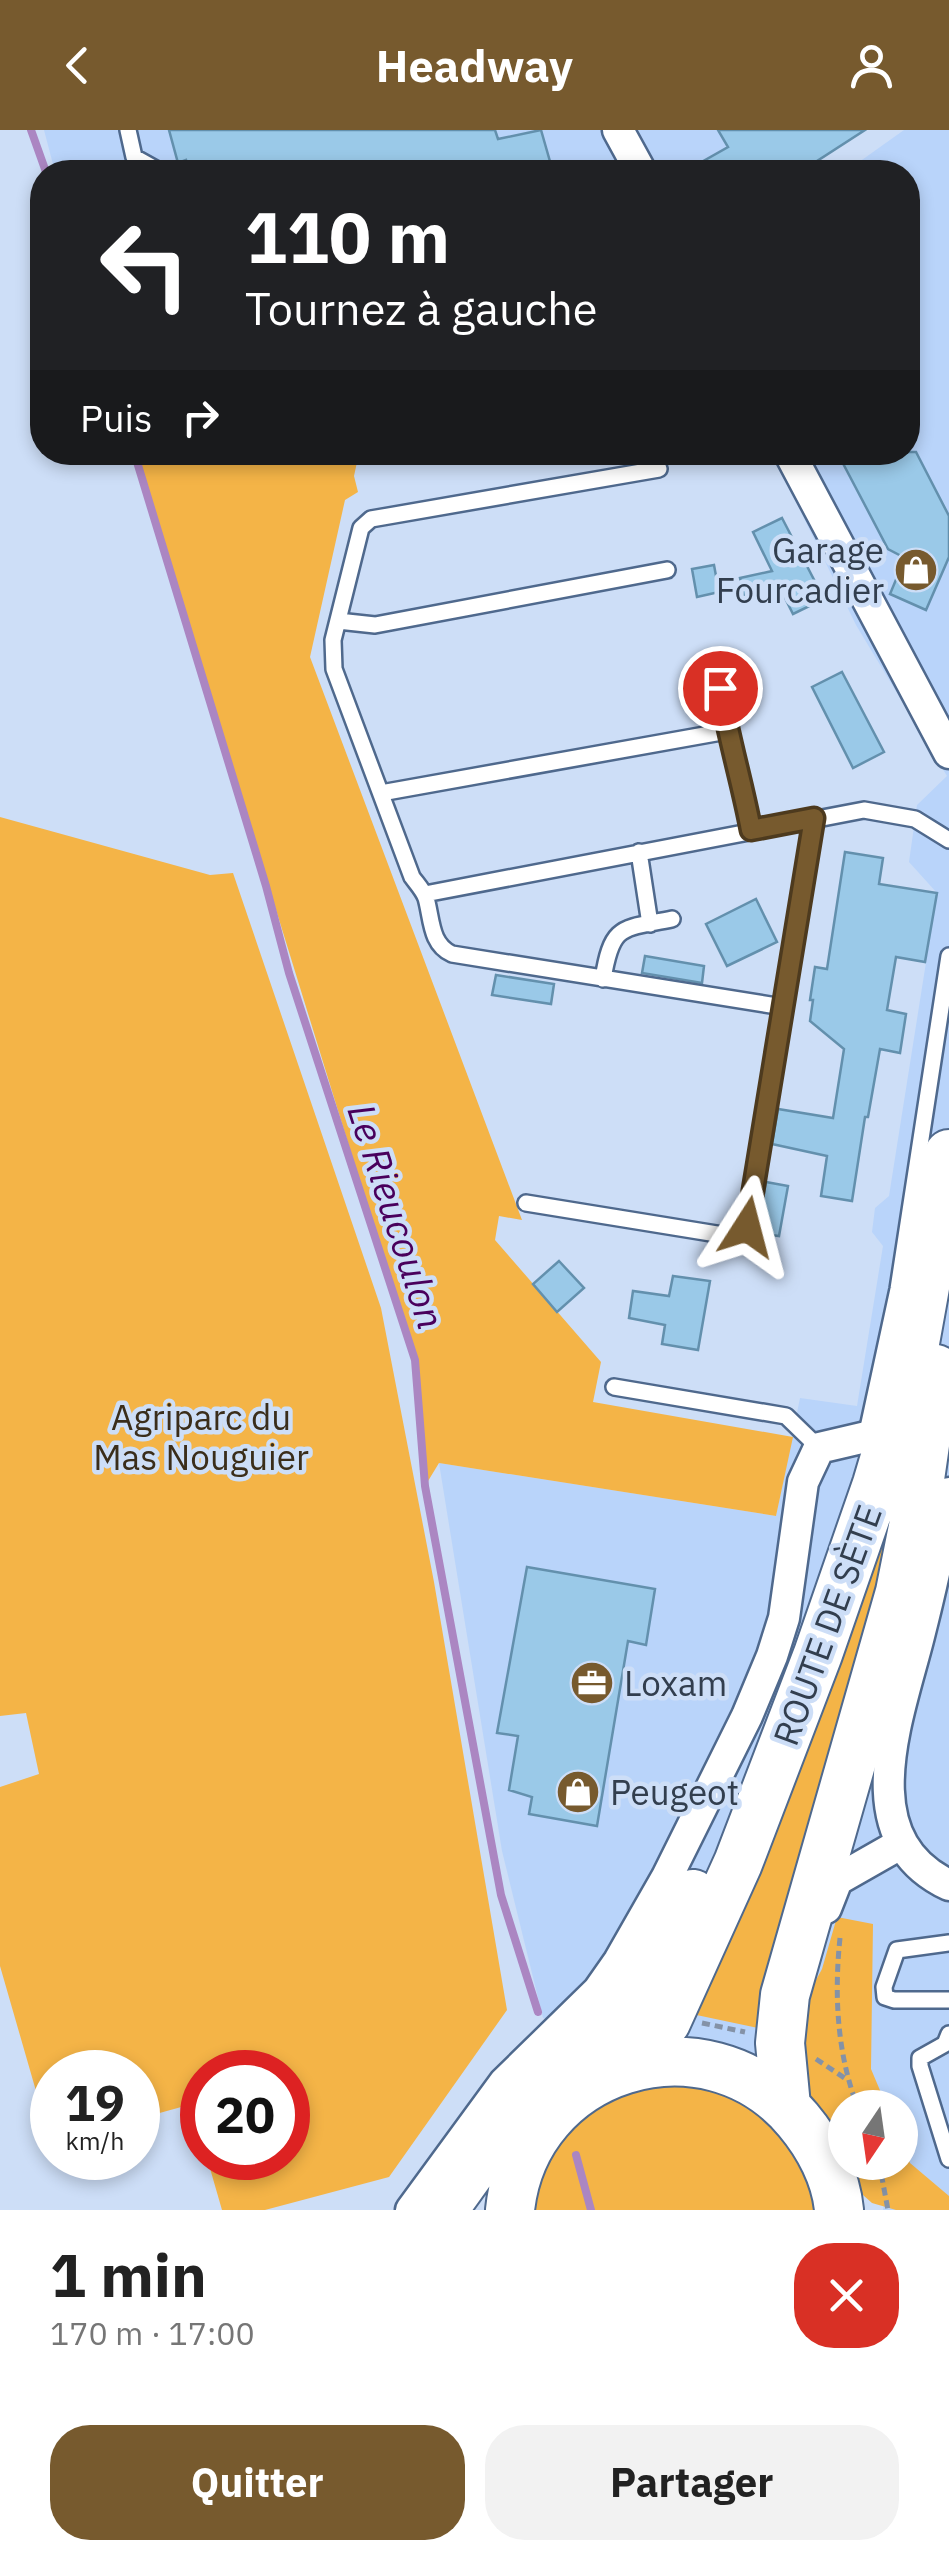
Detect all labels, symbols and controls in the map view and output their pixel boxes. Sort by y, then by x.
text: Headway [376,36,573,94]
icon: back [50,38,105,93]
icon: person [844,38,899,93]
text: 110 m [245,191,450,282]
icon: left [80,200,210,330]
text: Tournez à gauche [245,279,597,337]
icon: right [173,390,228,445]
text: Puis [80,393,153,442]
place label: Garage Fourcadier [716,527,884,613]
shop icon: Garage Fourcadier [893,547,939,593]
pin [678,646,763,731]
icon: arrive [693,661,748,716]
water label: Le Rieucoulon [338,1097,456,1335]
position arrow [695,1175,799,1279]
park label: Agriparc du Mas Nouguier [93,1394,309,1480]
street label: ROUTE DE SÈTE [762,1498,892,1752]
office icon: Loxam [569,1660,615,1706]
place label: Loxam [624,1660,727,1706]
shop icon: Peugeot [555,1769,601,1815]
place label: Peugeot [610,1769,739,1815]
speed limit sign: 20 [180,2050,310,2180]
text: 19 [65,2070,125,2135]
north arrow [828,2090,918,2180]
map controls [828,2090,918,2180]
text: km/h [66,2124,124,2157]
text: 1 min [50,2235,207,2314]
button: close [794,2243,899,2348]
text: 170 m · 17:00 [50,2312,255,2354]
button: Quitter [50,2425,465,2540]
button: Partager [485,2425,899,2540]

